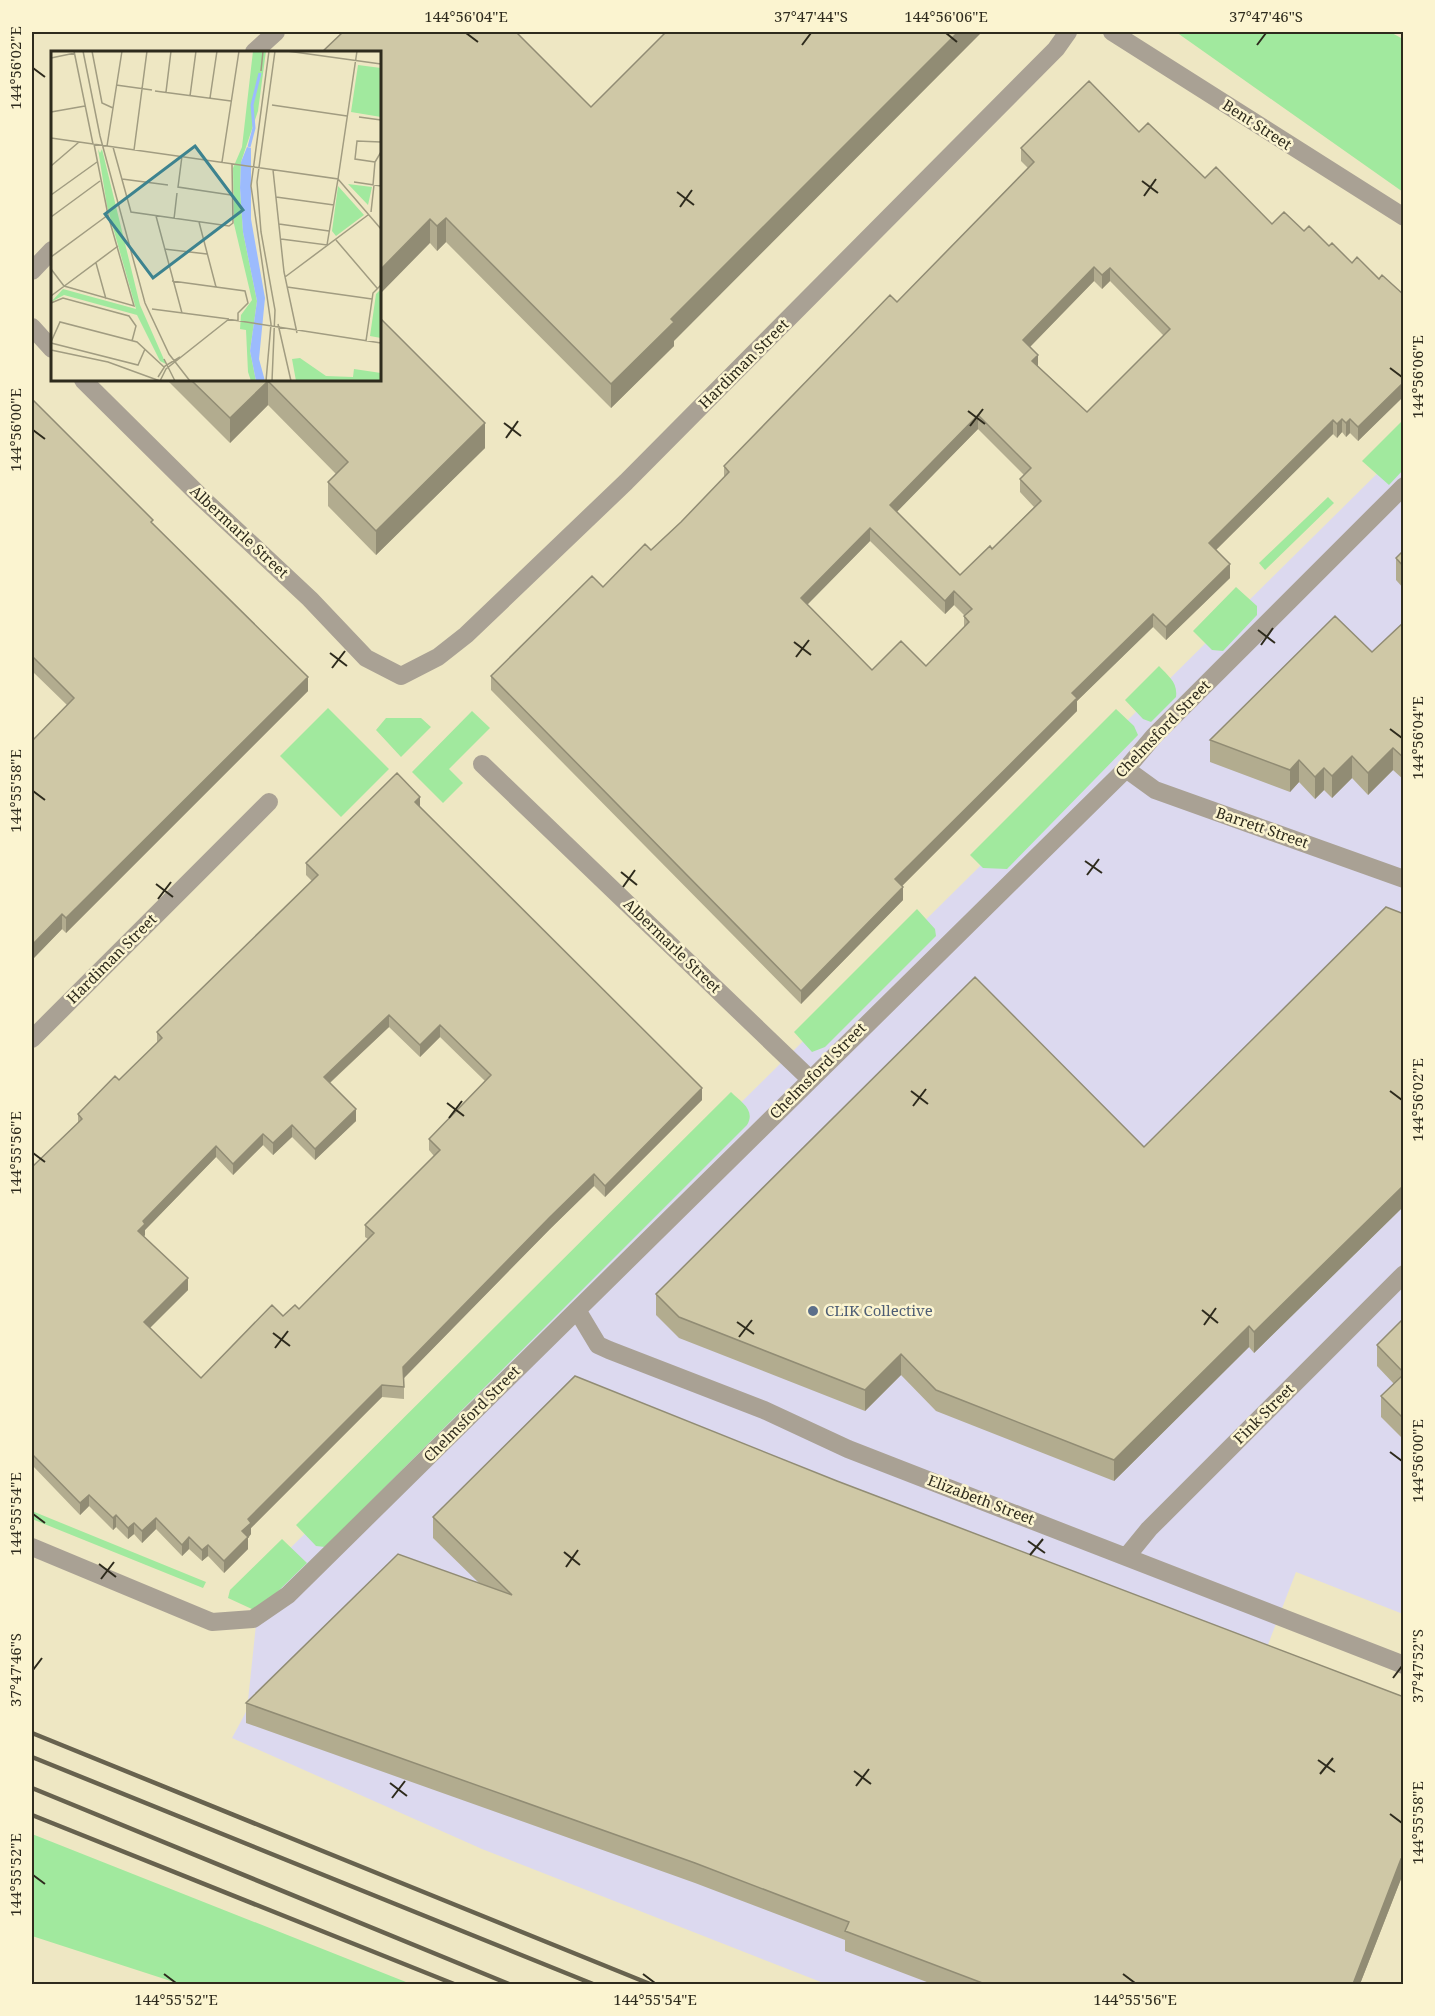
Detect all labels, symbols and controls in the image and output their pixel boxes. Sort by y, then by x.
text: 144°56'04"E [424,6,508,26]
text: 37°47'44"S [774,6,848,26]
text: 144°56'06"E [904,6,988,26]
text: 37°47'46"S [1229,6,1303,26]
text: 144°56'02"E [5,26,25,110]
inset map [51,51,381,381]
street label: Bent Street [1219,94,1296,154]
street label: Hardiman Street [694,314,793,413]
text: 144°56'06"E [1407,335,1427,419]
text: 144°56'00"E [5,388,25,472]
street label: Albermarle Street [186,480,293,582]
street label: Chelmsford Street [1110,675,1214,781]
text: 144°56'04"E [1407,696,1427,780]
text: 144°55'58"E [5,749,25,833]
street label: Barrett Street [1213,802,1311,852]
street label: Albermarle Street [620,894,726,997]
street label: Hardiman Street [62,909,161,1008]
street label: Chelmsford Street [765,1018,870,1123]
text: 144°56'02"E [1407,1058,1427,1142]
text: 144°55'56"E [5,1111,25,1195]
place label: CLIK Collective [825,1300,933,1320]
marker: CLIK Collective [806,1304,820,1318]
street label: Chelmsford Street [419,1361,524,1466]
street label: Fink Street [1229,1379,1298,1448]
text: 144°56'00"E [1407,1419,1427,1503]
street label: Elizabeth Street [925,1470,1038,1529]
text: 144°55'54"E [5,1472,25,1556]
text: 37°47'52"S [1407,1629,1427,1703]
text: 37°47'46"S [5,1633,25,1707]
text: 144°55'58"E [1407,1781,1427,1865]
text: 144°55'52"E [5,1833,25,1917]
text: 144°55'52"E [134,1989,218,2009]
text: 144°55'54"E [613,1989,697,2009]
text: 144°55'56"E [1093,1989,1177,2009]

